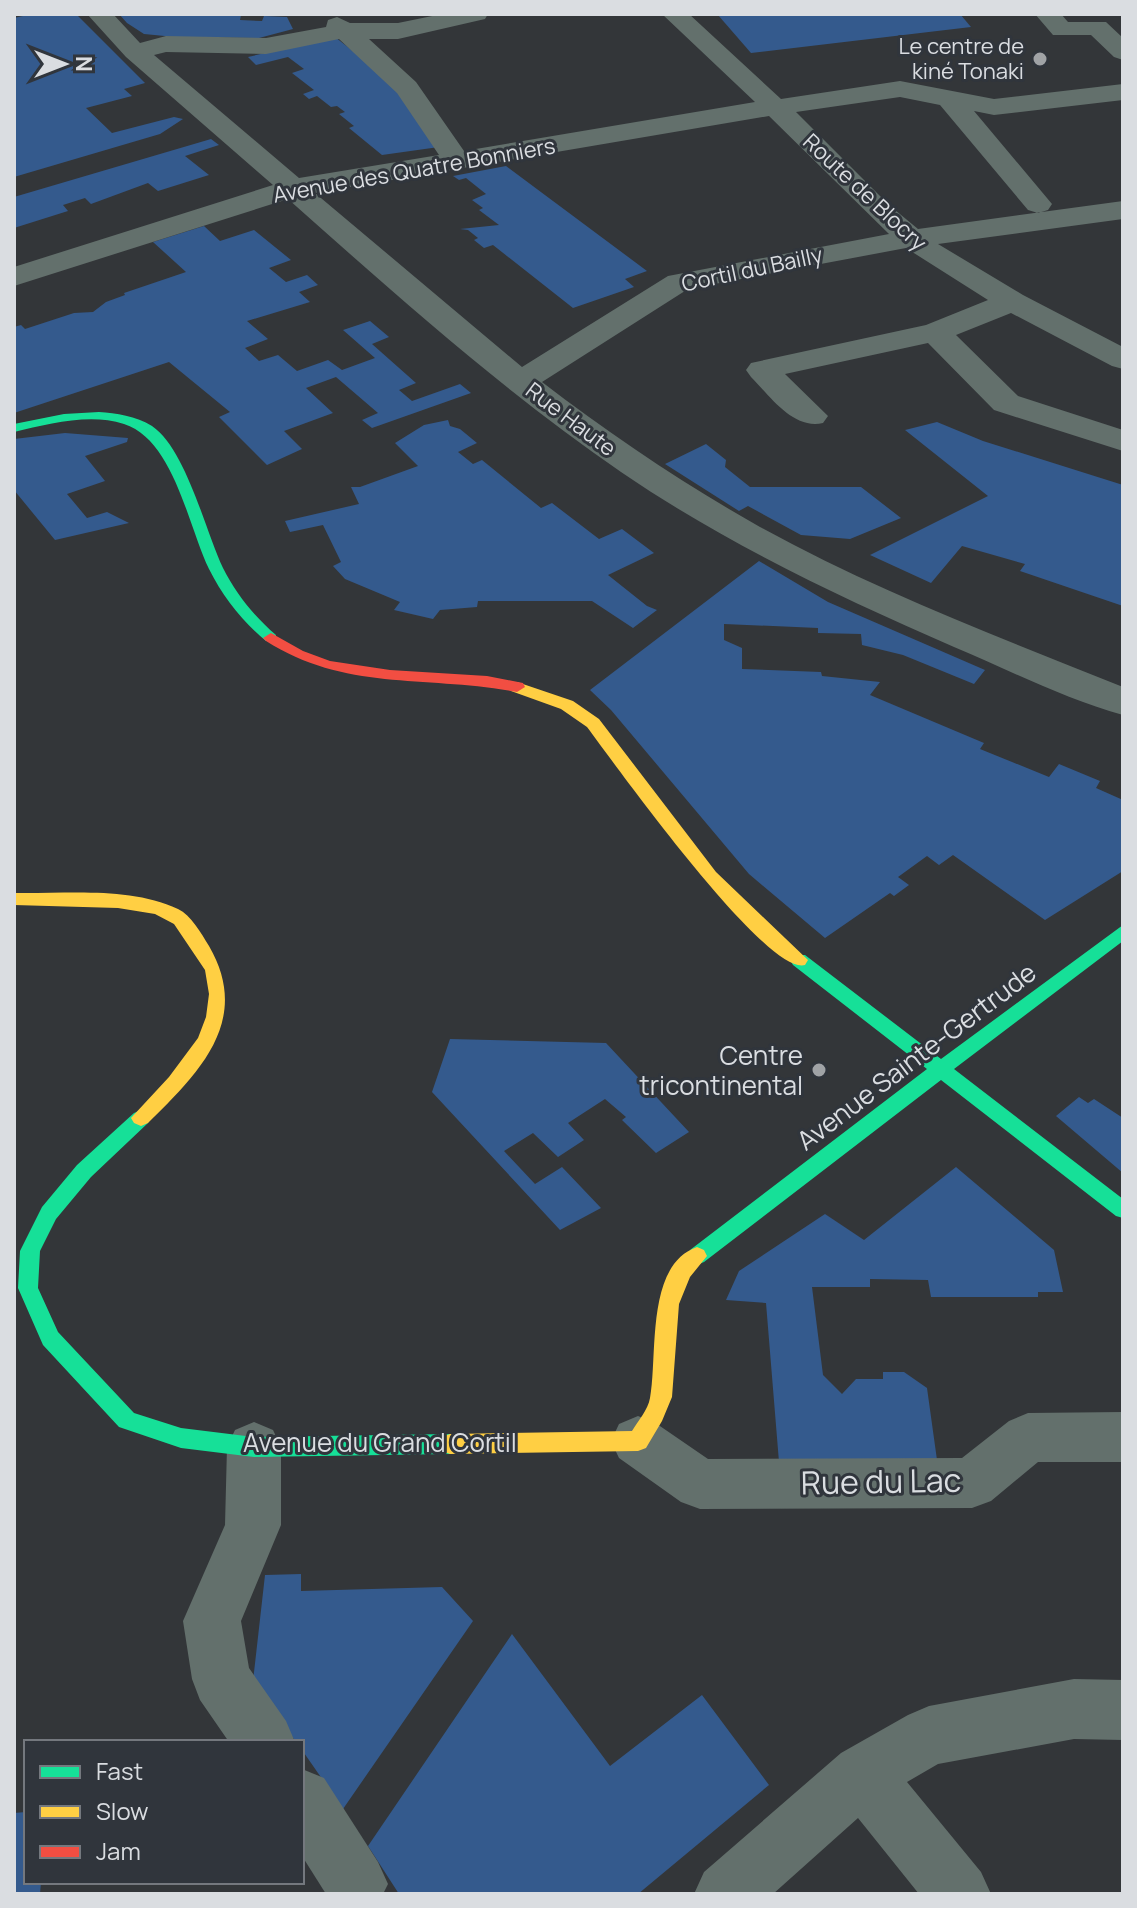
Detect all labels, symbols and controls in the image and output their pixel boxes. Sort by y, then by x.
north arrow [24,24,104,104]
place label: Le centre de kiné Tonaki [898,31,1024,86]
marker: Le centre de kiné Tonaki [1031,50,1049,68]
text: N [69,56,99,72]
street label: Route de Blocry [797,127,934,257]
street label: Avenue des Quatre Bonniers [270,130,558,210]
street label: Cortil du Bailly [679,239,826,299]
street label: Rue Haute [520,375,622,463]
street label: Avenue Sainte-Gertrude [789,954,1043,1158]
place label: Centre tricontinental [639,1037,803,1103]
marker: Centre tricontinental [810,1061,828,1079]
street label: Avenue du Grand Cortil [243,1424,517,1460]
street label: Rue du Lac [800,1458,962,1504]
legend [24,1740,304,1884]
text: Fast [96,1754,143,1787]
text: Slow [96,1794,149,1827]
text: Jam [96,1834,141,1867]

